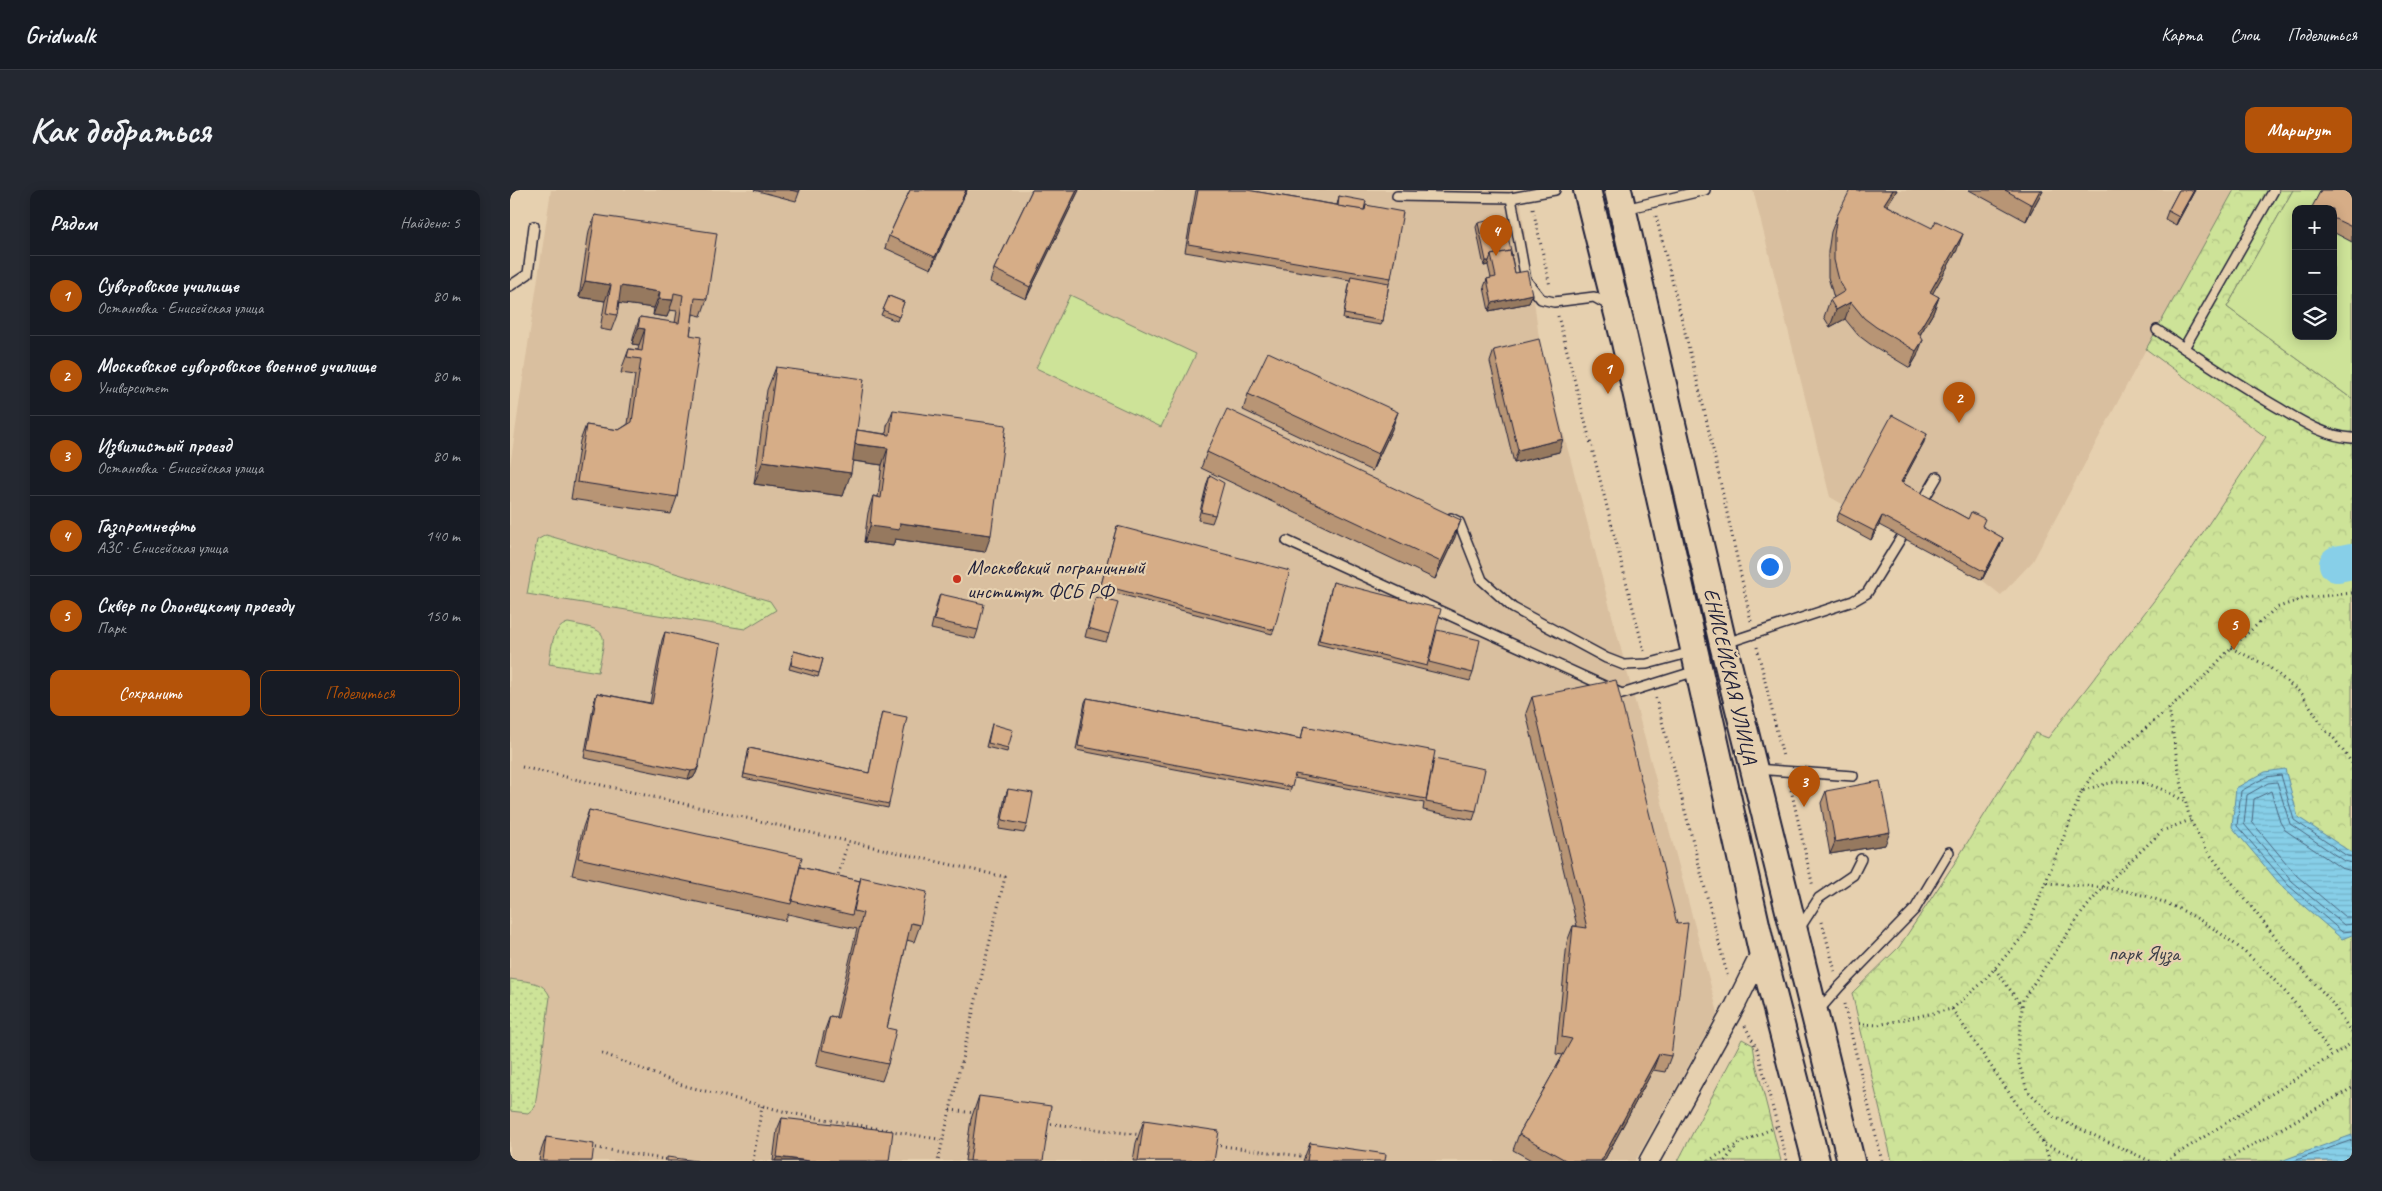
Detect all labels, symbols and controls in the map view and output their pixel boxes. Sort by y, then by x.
text: Gridwalk [25,20,95,50]
text: Карта [2161,24,2202,46]
text: Слои [2230,24,2259,46]
text: Поделиться [2287,24,2357,46]
button: Маршрут [2245,107,2352,153]
text: Как добраться [30,108,211,153]
map controls [2292,205,2337,340]
button: + [2292,205,2337,250]
text: Рядом [50,210,97,236]
text: Найдено: 5 [400,213,460,233]
pin: 4 [1480,215,1512,256]
button: − [2292,250,2337,295]
text: Суворовское училище [97,274,239,298]
text: 1 [62,286,70,306]
text: 80 m [433,286,460,306]
button: layers [2292,295,2337,340]
text: Остановка · Енисейская улица [97,298,263,318]
pin: 1 [1592,353,1624,394]
text: Московское суворовское военное училище [97,354,376,378]
text: 2 [62,366,70,386]
text: 80 m [433,366,460,386]
text: Университет [97,378,168,398]
pin: 2 [1943,382,1975,423]
text: Извилистый проезд [97,434,231,458]
text: 3 [62,446,70,466]
text: 80 m [433,446,460,466]
text: Остановка · Енисейская улица [97,458,263,478]
text: Газпромнефть [97,514,195,538]
text: 4 [62,526,70,546]
text: 140 m [426,526,460,546]
text: АЗС · Енисейская улица [97,538,228,558]
place label: Московский пограничный институт ФСБ РФ [967,554,1146,604]
your location [1757,554,1783,580]
marker: Московский пограничный институт ФСБ РФ [951,573,963,585]
street label: ЕНИСЕЙСКАЯ УЛИЦА [1698,586,1764,767]
text: Сквер по Олонецкому проезду [97,594,294,618]
text: 5 [63,606,69,626]
text: 150 m [426,606,460,626]
pin: 5 [2218,609,2250,650]
text: Парк [97,618,126,638]
button: Сохранить [50,670,250,716]
button: Поделиться [260,670,460,716]
pin: 3 [1788,766,1820,807]
park label: парк Яуза [2108,940,2182,967]

